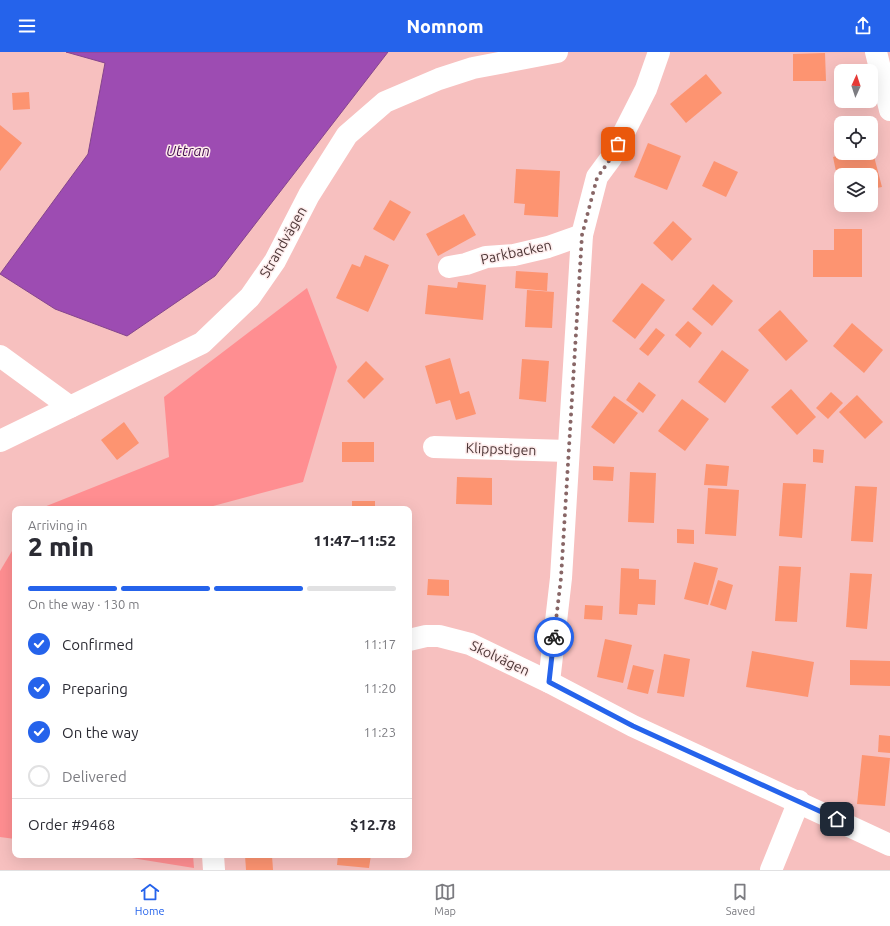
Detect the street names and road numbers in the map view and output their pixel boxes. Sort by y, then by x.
street label: Strandvägen [256,204,310,280]
street label: Parkbacken [479,237,553,267]
street label: Klippstigen [465,440,537,458]
street label: Skolvägen [468,637,532,679]

